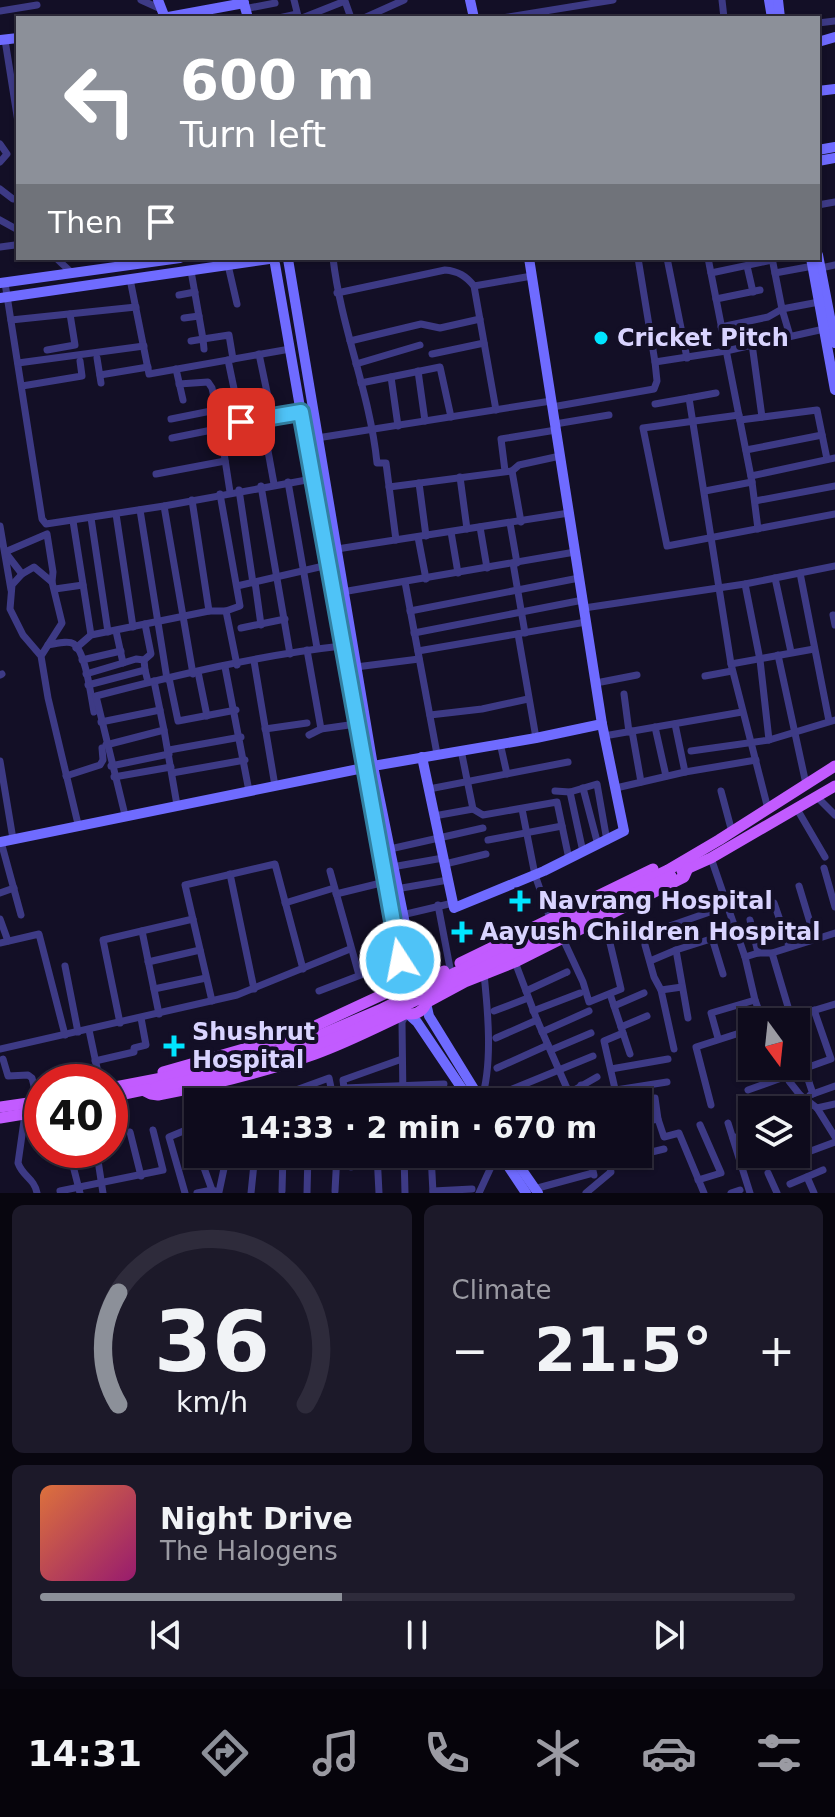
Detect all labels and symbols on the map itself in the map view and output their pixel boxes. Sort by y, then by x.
place label: Cricket Pitch [617,324,789,352]
marker: Cricket Pitch [592,329,610,347]
pin [207,388,275,456]
place label: Navrang Hospital [538,887,773,915]
marker: Navrang Hospital [509,890,531,912]
position arrow [358,918,442,1002]
place label: Aayush Children Hospital [480,918,821,946]
marker: Aayush Children Hospital [451,921,473,943]
north arrow [738,1008,810,1080]
place label: Shushrut Hospital [192,1018,315,1074]
marker: Shushrut Hospital [163,1035,185,1057]
speed limit sign: 40 [24,1064,128,1168]

